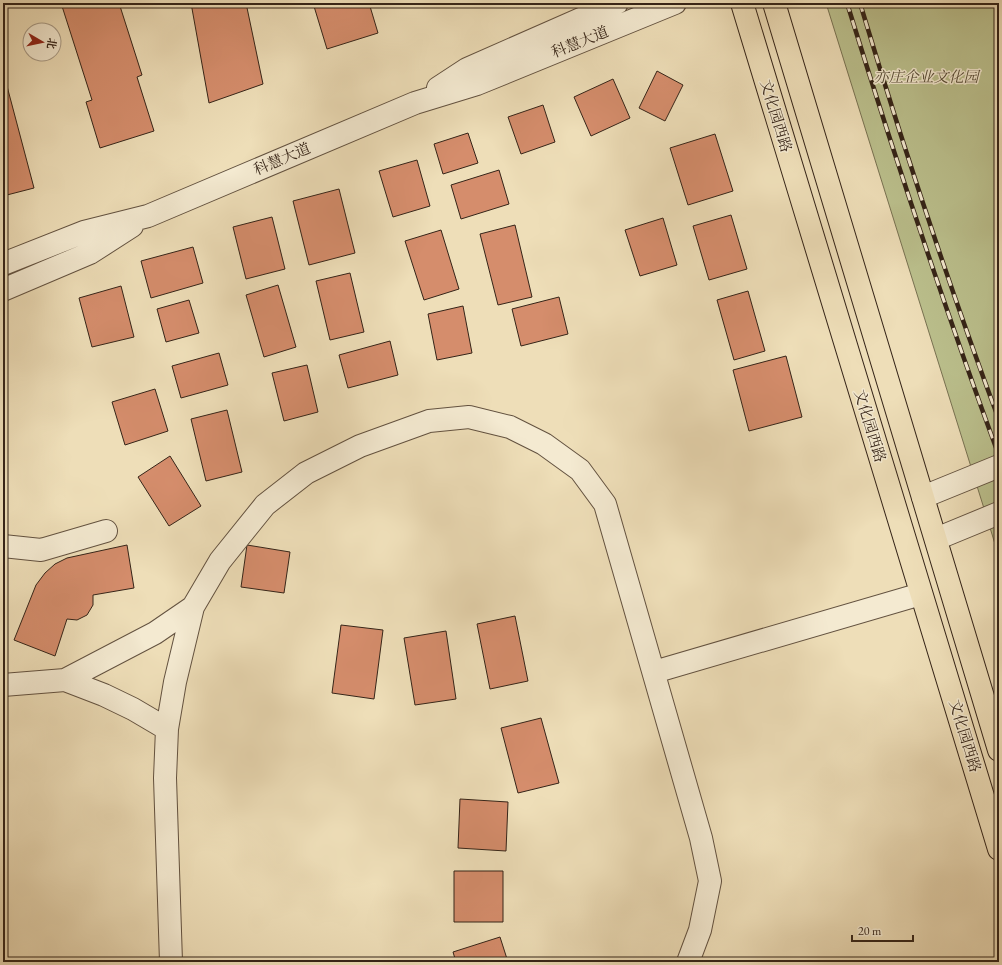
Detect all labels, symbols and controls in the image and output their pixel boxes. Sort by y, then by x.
street label: 科慧大道 [548,21,611,62]
north arrow [22,22,62,62]
text: 北 [44,37,60,50]
park label: 亦庄企业文化园 [873,67,980,86]
street label: 文化园西路 [756,77,797,155]
street label: 科慧大道 [250,138,313,179]
street label: 文化园西路 [850,387,891,465]
street label: 文化园西路 [945,697,986,775]
scale bar [852,917,913,943]
text: 20 m [858,923,882,939]

